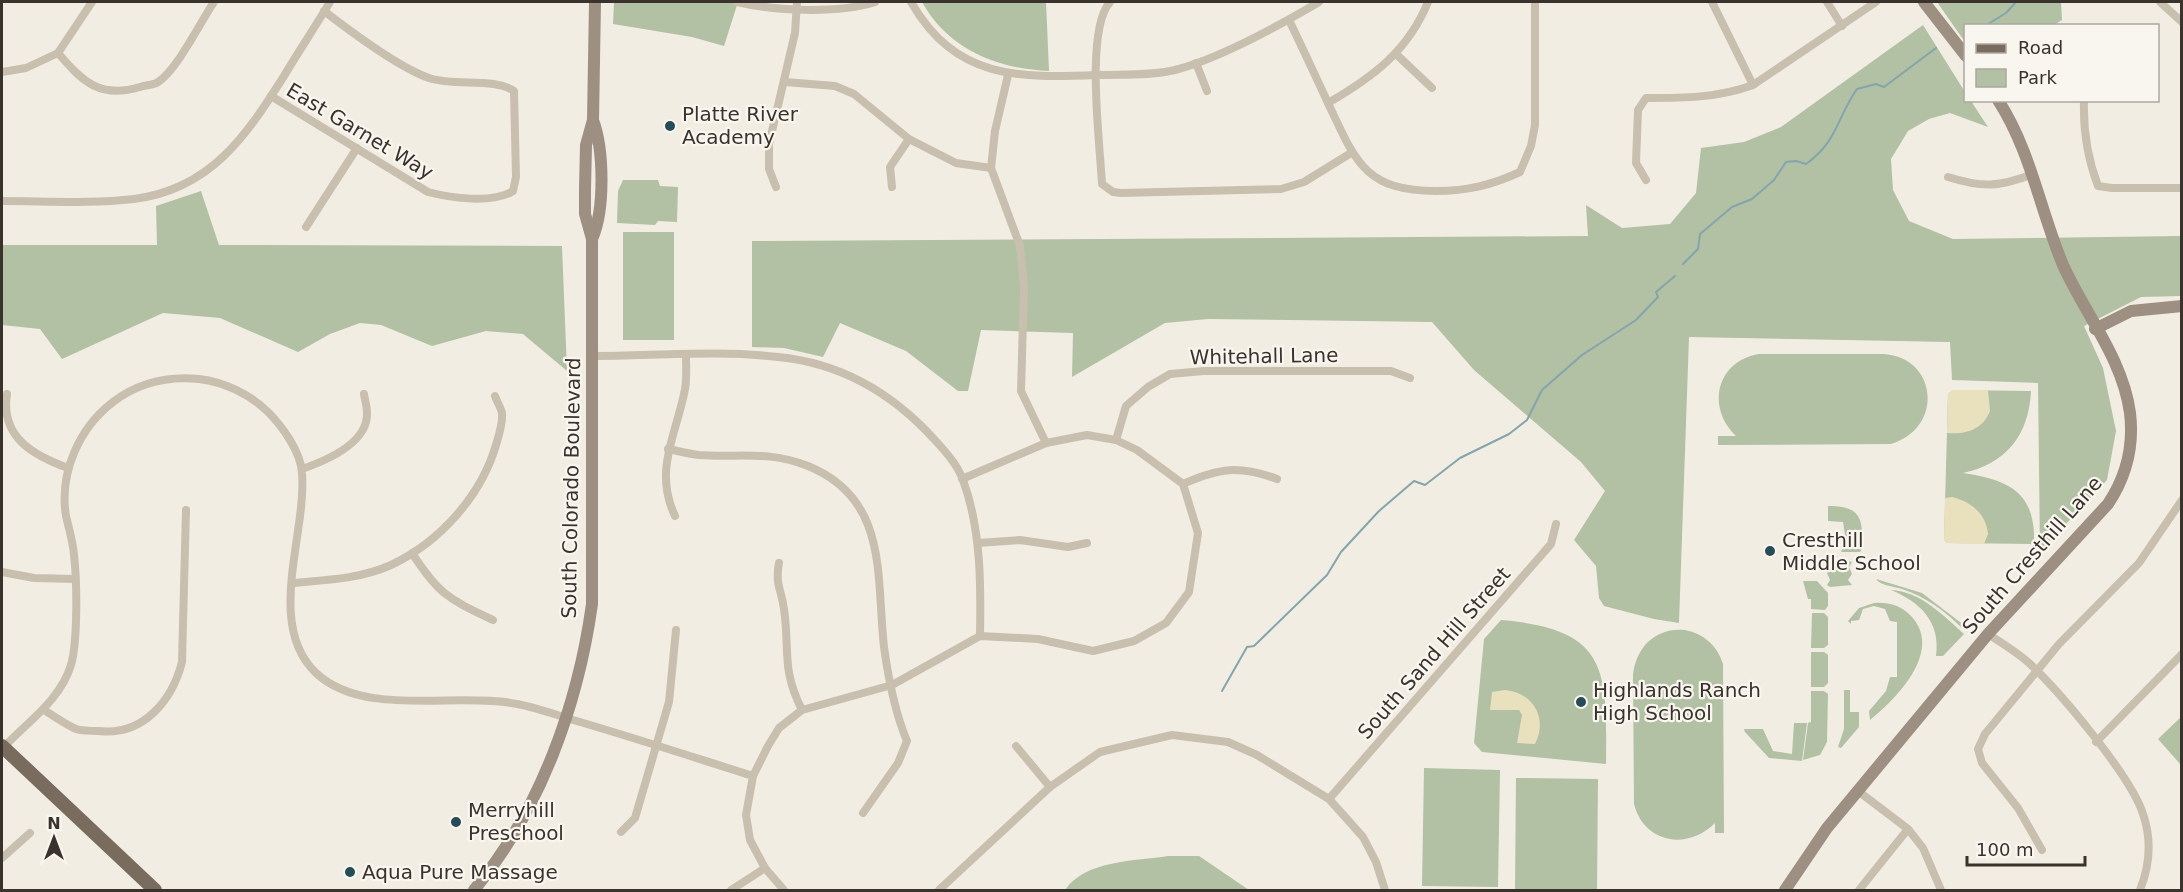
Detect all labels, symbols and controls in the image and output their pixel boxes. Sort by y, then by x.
legend [1964,24,2159,102]
text: Road [2018,37,2063,58]
text: Park [2018,67,2057,88]
street label: East Garnet Way [282,78,438,184]
place label: Platte River Academy [682,102,799,149]
marker: Platte River Academy [663,119,677,133]
street label: Whitehall Lane [1189,343,1339,369]
street label: South Colorado Boulevard [557,357,585,619]
street label: South Cresthill Lane [1957,471,2107,639]
place label: Cresthill Middle School [1782,528,1921,575]
marker: Cresthill Middle School [1763,544,1777,558]
street label: South Sand Hill Street [1353,562,1515,744]
place label: Highlands Ranch High School [1593,678,1761,725]
marker: Highlands Ranch High School [1574,695,1588,709]
place label: Merryhill Preschool [468,798,564,845]
north arrow [24,808,84,868]
text: N [47,814,61,833]
marker: Merryhill Preschool [449,815,463,829]
scale bar [1967,829,2086,867]
text: 100 m [1976,839,2034,860]
place label: Aqua Pure Massage [362,860,558,884]
marker: Aqua Pure Massage [343,865,357,879]

